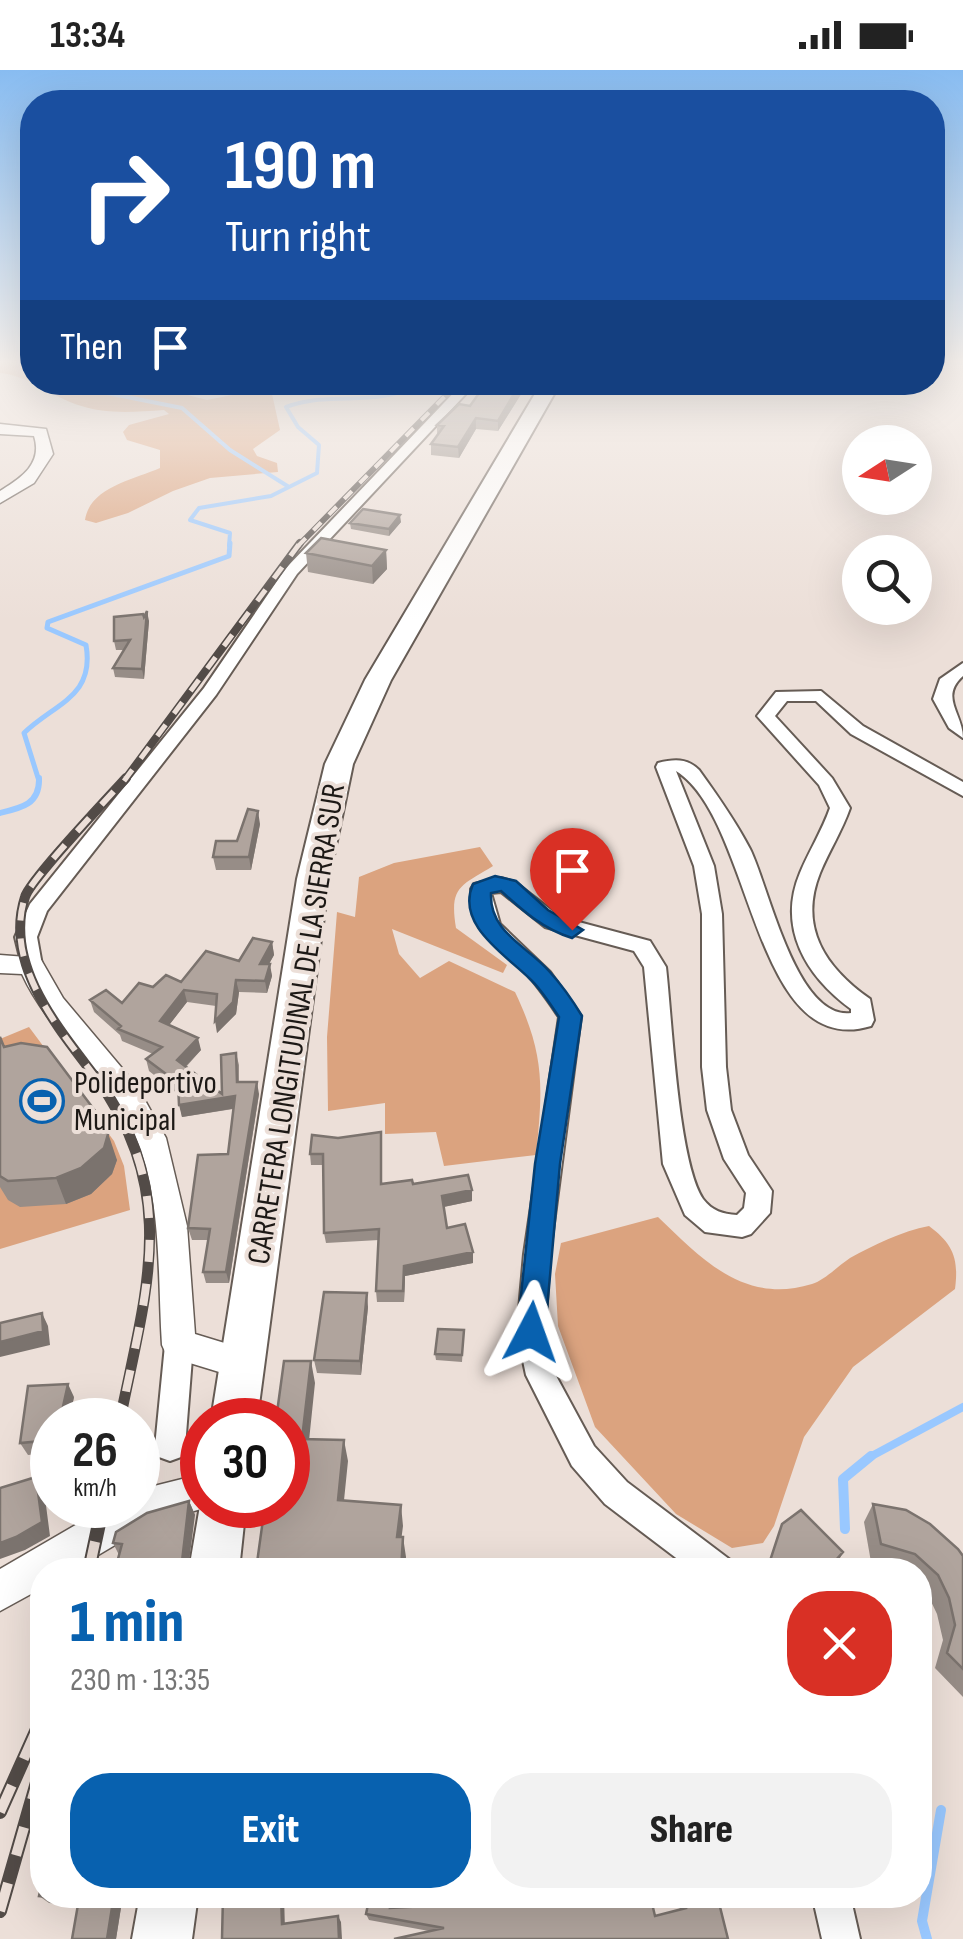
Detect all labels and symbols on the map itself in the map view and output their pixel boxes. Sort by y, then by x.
north arrow [842,425,932,515]
street label: CARRETERA LONGITUDINAL DE LA SIERRA SUR [240,781,354,1267]
pin [530,828,615,931]
place label: Polideportivo Municipal [74,1064,217,1140]
sports icon: Polideportivo Municipal [19,1078,65,1124]
position arrow [479,1280,583,1384]
speed limit sign: 30 [180,1398,310,1528]

